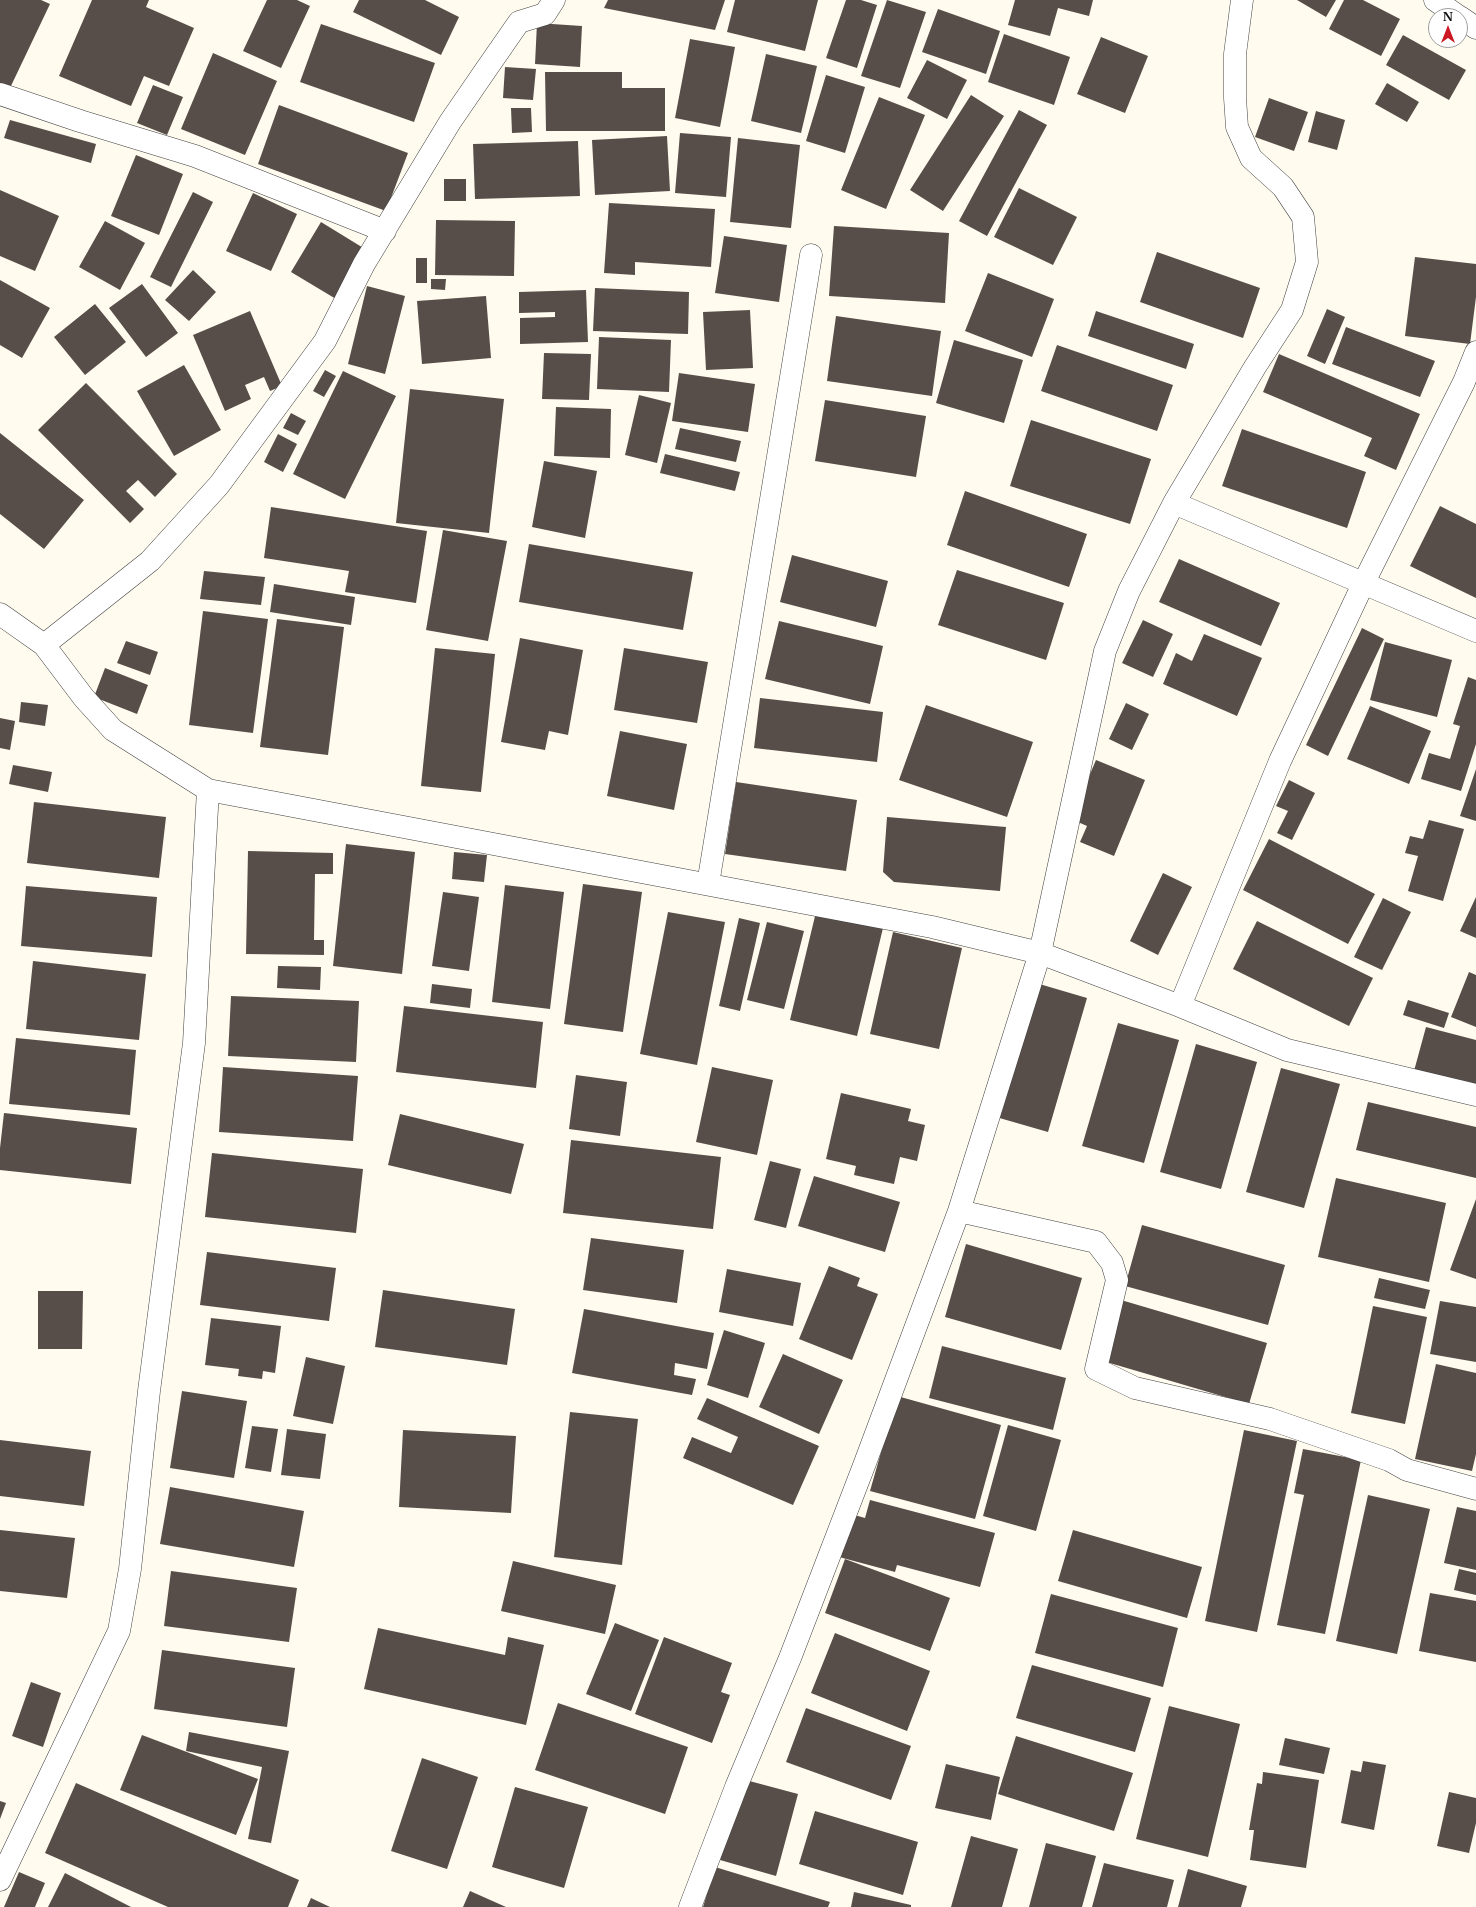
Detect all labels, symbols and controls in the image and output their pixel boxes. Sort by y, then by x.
north arrow [1428,8,1468,48]
text: N [1443,10,1453,24]

